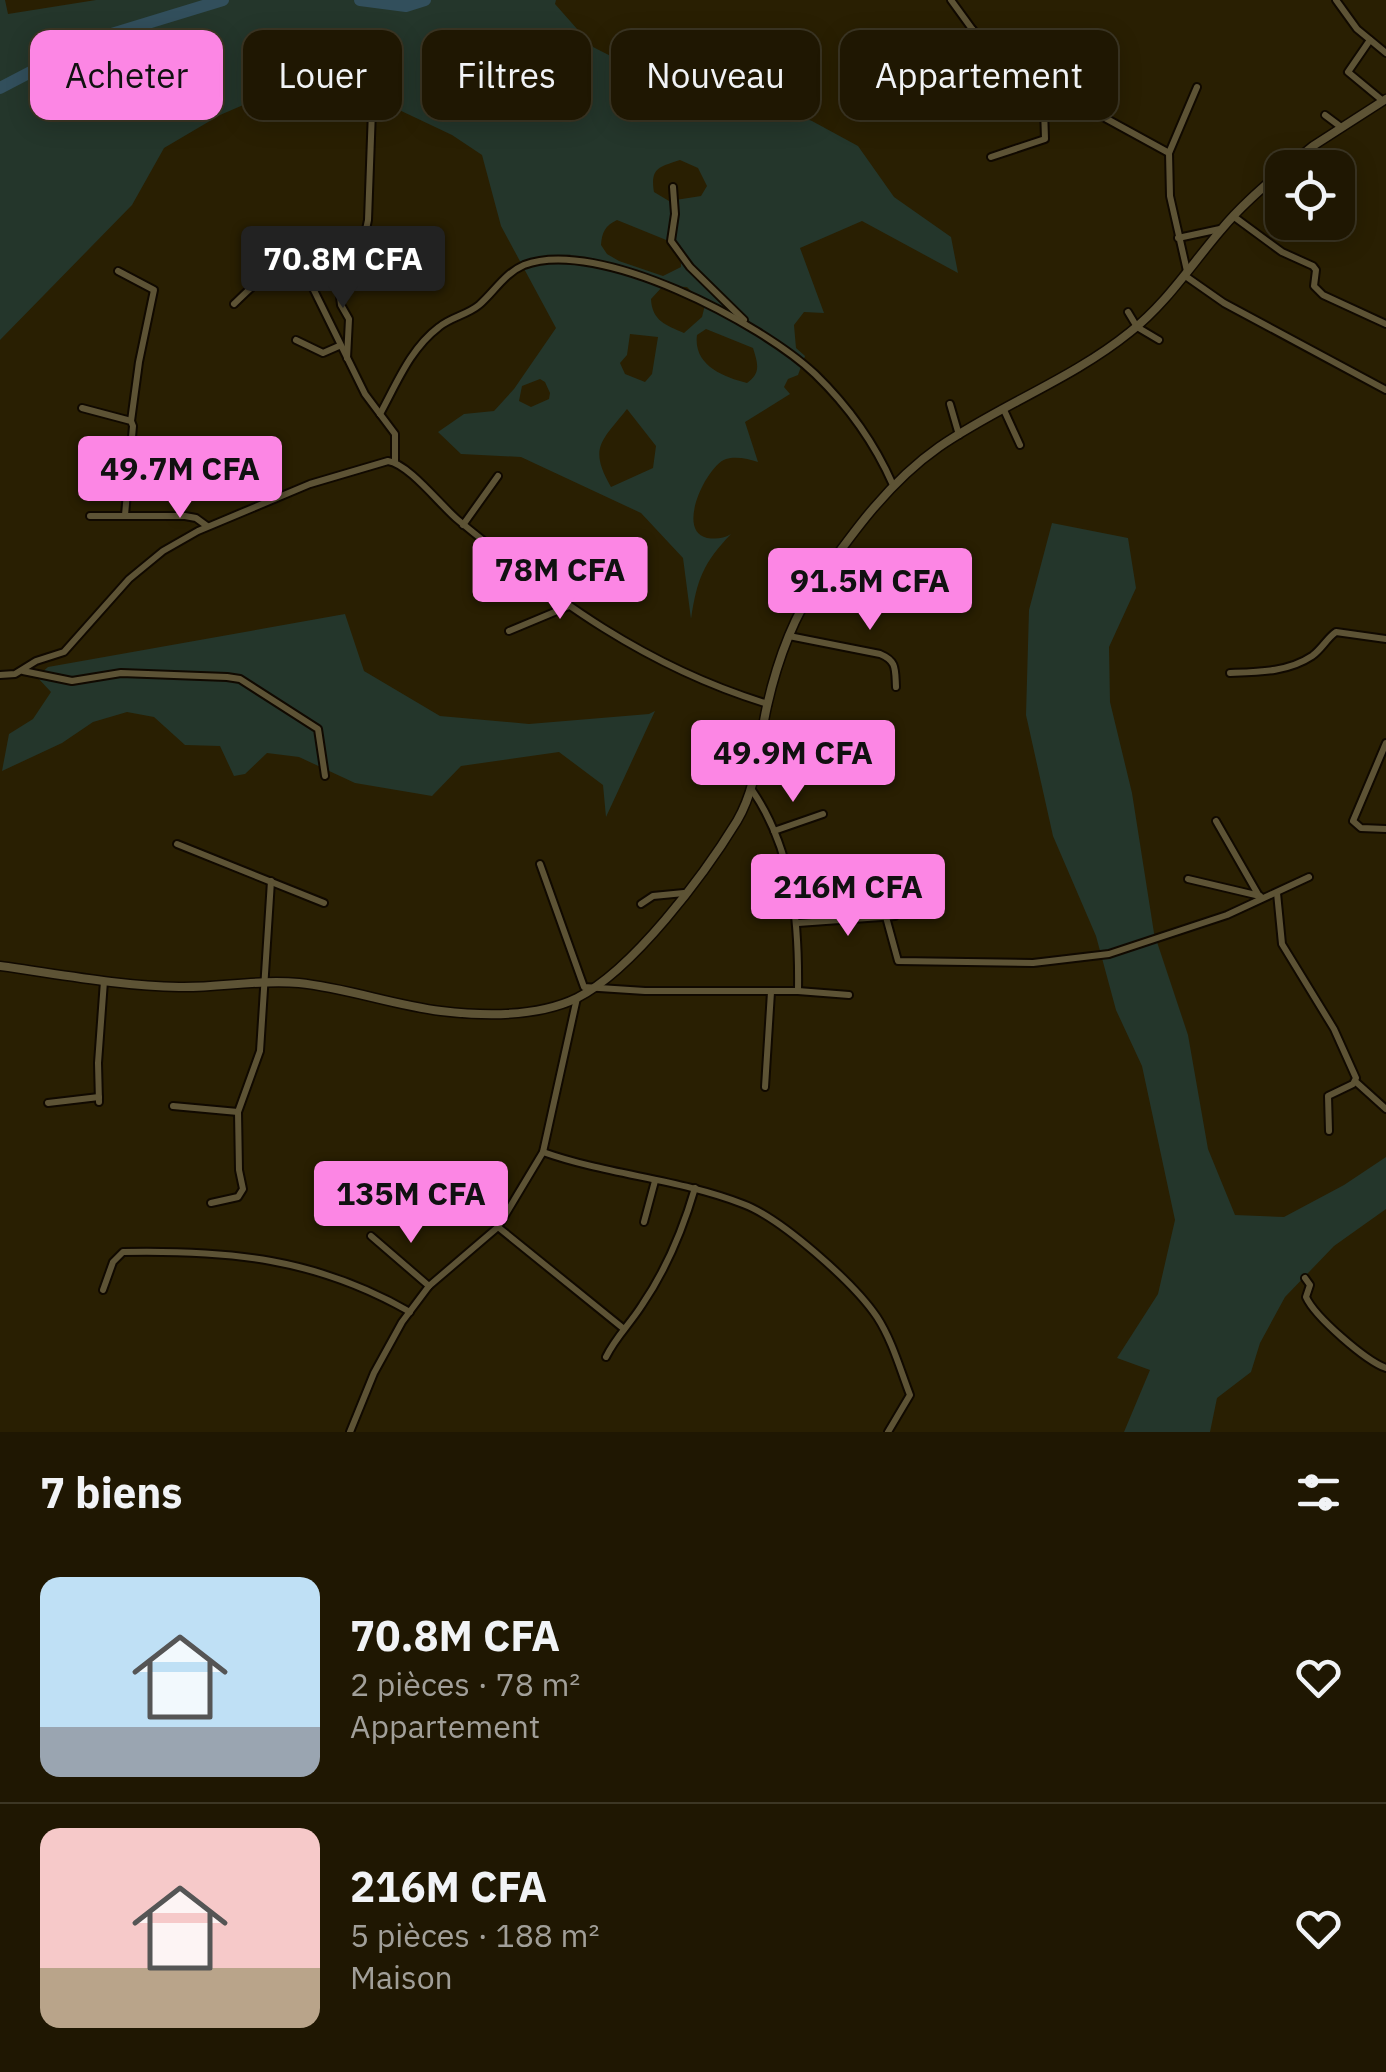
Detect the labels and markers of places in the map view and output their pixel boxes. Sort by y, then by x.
pin: 70.8M CFA [229,226,457,311]
pin: 49.7M CFA [66,436,294,521]
pin: 78M CFA [468,537,652,622]
pin: 91.5M CFA [756,548,984,633]
pin: 49.9M CFA [679,720,907,805]
pin: 216M CFA [745,854,951,939]
pin: 135M CFA [308,1161,514,1246]

